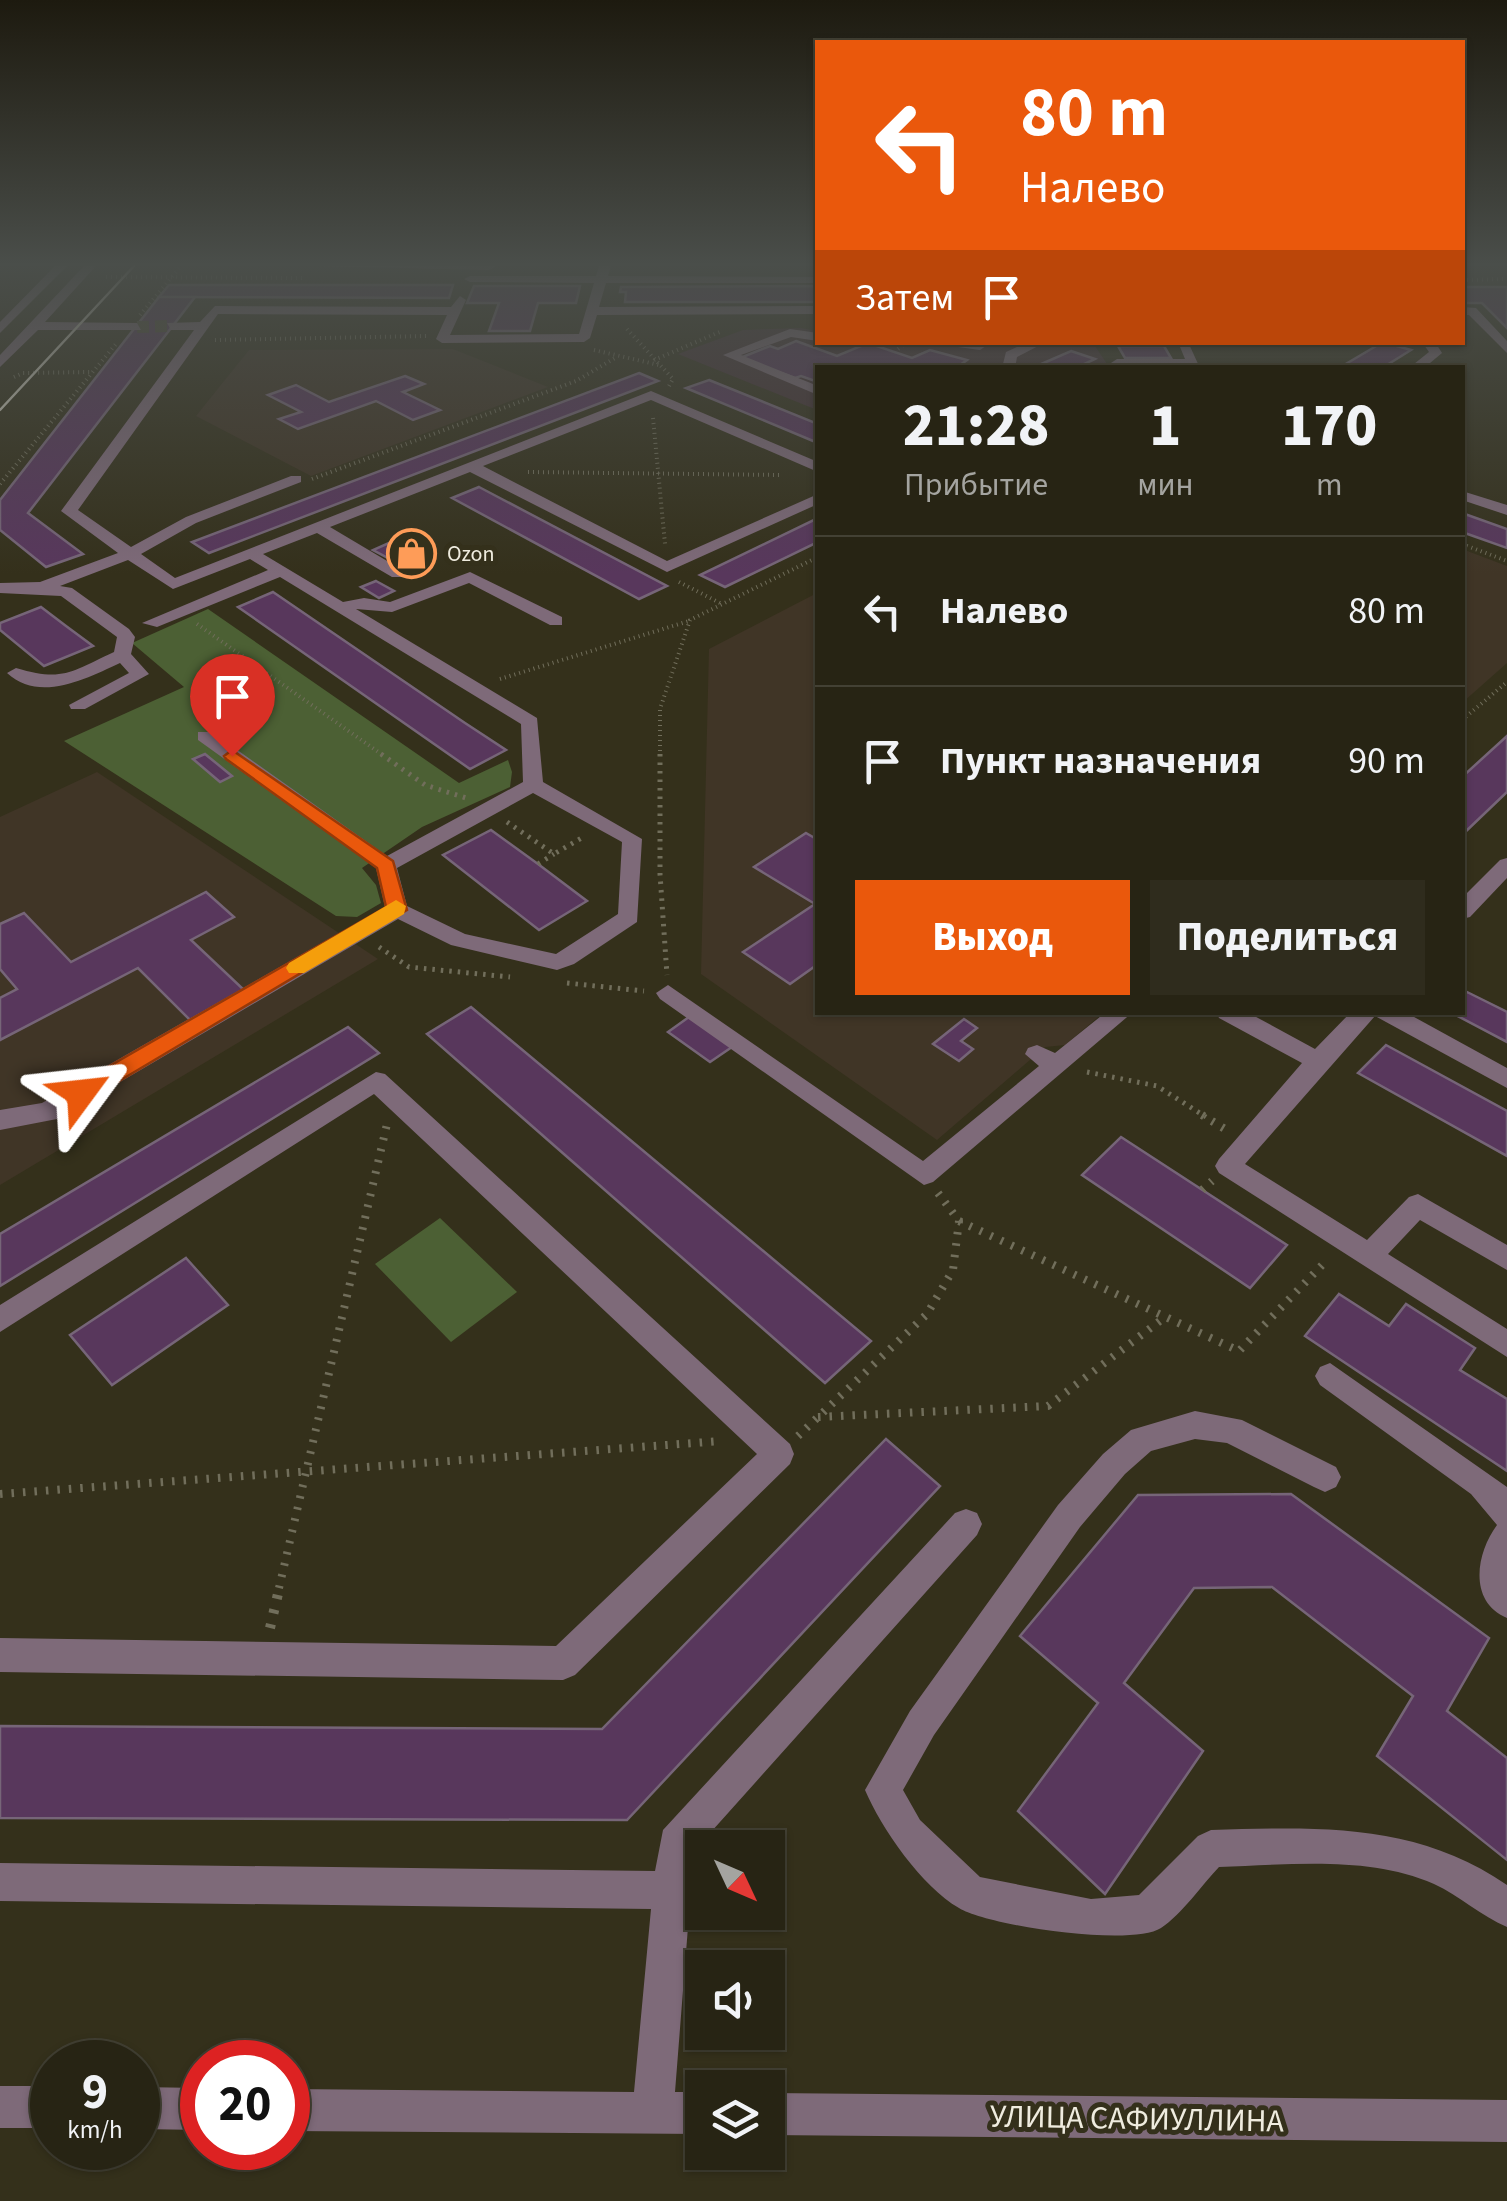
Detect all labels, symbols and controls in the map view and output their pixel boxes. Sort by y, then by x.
text: 80 m [1020,63,1168,163]
icon: left [855,80,985,210]
text: Налево [1020,156,1166,220]
icon: arrive [974,270,1029,325]
text: Затем [855,271,954,325]
text: 21:28 [903,384,1049,469]
text: 1 [1149,384,1181,469]
text: 170 [1281,384,1377,469]
text: Прибытие [904,462,1048,508]
text: мин [1137,462,1193,508]
text: m [1316,462,1342,508]
shop icon: Ozon [386,527,438,579]
place label: Ozon [447,538,495,570]
icon: left [855,584,910,639]
text: Налево [940,584,1068,638]
text: 80 m [1348,584,1425,638]
pin [190,654,275,757]
icon: arrive [205,669,260,724]
icon: arrive [855,734,910,789]
text: Пункт назначения [940,734,1261,788]
text: 90 m [1348,734,1425,788]
button: Выход [855,880,1130,995]
button: Поделиться [1150,880,1425,995]
position arrow [29,1041,133,1145]
north arrow [685,1830,785,1930]
map controls [685,1830,785,2170]
button: sound [685,1950,785,2050]
speed limit sign: 20 [180,2040,310,2170]
text: 9 [82,2057,108,2128]
button: layers [685,2070,785,2170]
street label: УЛИЦА САФИУЛЛИНА [990,2093,1285,2145]
text: km/h [67,2112,123,2148]

